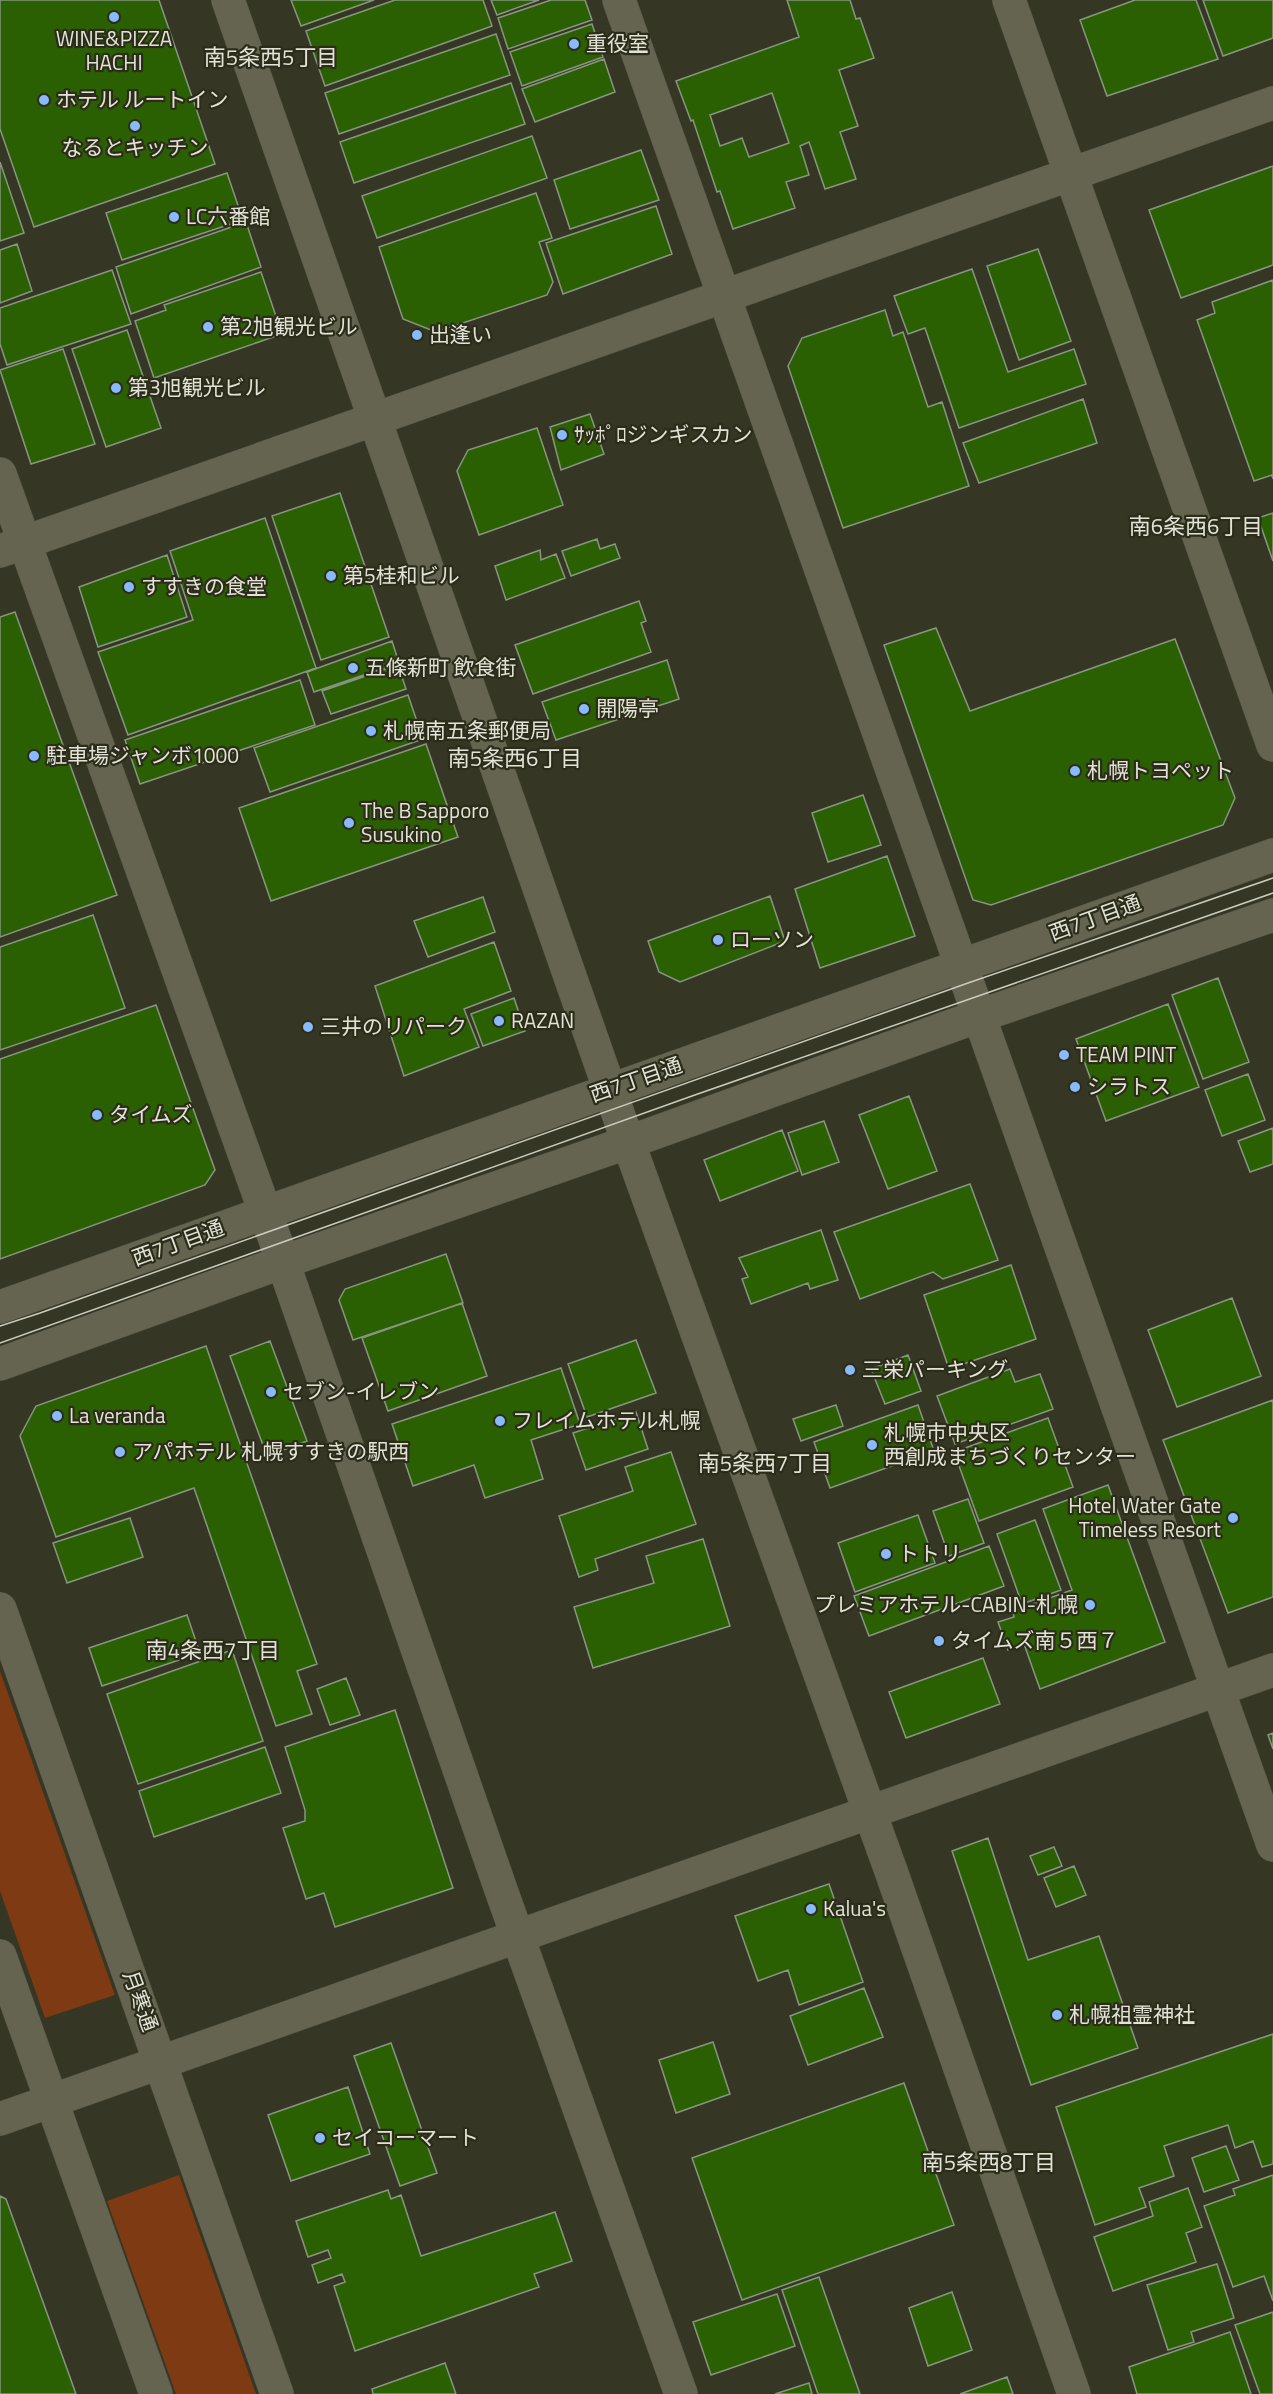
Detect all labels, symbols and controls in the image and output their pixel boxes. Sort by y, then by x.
marker: WINE&PIZZA HACHI [107,10,121,24]
place label: WINE&PIZZA HACHI [56,22,173,78]
place label: 重役室 [586,27,649,59]
marker: 重役室 [567,37,581,51]
district label: 南5条西5丁目 [204,40,338,74]
place label: ホテル ルートイン [56,83,229,115]
marker: ホテル ルートイン [37,93,51,107]
marker: なるとキッチン [128,119,142,133]
place label: なるとキッチン [62,131,209,163]
place label: LC六番館 [186,200,270,232]
marker: LC六番館 [167,210,181,224]
place label: 第2旭観光ビル [220,310,358,342]
place label: 出逢い [429,318,492,350]
marker: 第2旭観光ビル [201,320,215,334]
marker: 出逢い [410,328,424,342]
place label: 第3旭観光ビル [128,371,266,403]
marker: 第3旭観光ビル [109,381,123,395]
place label: ｻｯﾎﾟﾛジンギスカン [574,418,753,450]
marker: ｻｯﾎﾟﾛジンギスカン [555,428,569,442]
district label: 南6条西6丁目 [1129,509,1263,543]
place label: 第5桂和ビル [343,559,460,591]
marker: 第5桂和ビル [324,569,338,583]
place label: すすきの食堂 [141,570,267,602]
marker: すすきの食堂 [122,580,136,594]
place label: 五條新町 飲食街 [365,651,517,683]
marker: 五條新町 飲食街 [346,661,360,675]
place label: 開陽亭 [596,692,659,724]
marker: 開陽亭 [577,702,591,716]
place label: 札幌南五条郵便局 [383,714,551,746]
marker: 札幌南五条郵便局 [364,724,378,738]
place label: 駐車場ジャンボ1000 [46,739,239,771]
district label: 南5条西6丁目 [448,741,582,775]
marker: 駐車場ジャンボ1000 [27,749,41,763]
place label: 札幌トヨペット [1087,754,1234,786]
marker: 札幌トヨペット [1068,764,1082,778]
place label: The B Sapporo Susukino [361,794,489,850]
marker: The B Sapporo Susukino [342,816,356,830]
street label: 西7丁目通 [1044,886,1145,948]
place label: ローソン [730,923,814,955]
marker: ローソン [711,933,725,947]
place label: RAZAN [511,1004,574,1036]
place label: 三井のリパーク [320,1010,467,1042]
marker: RAZAN [492,1014,506,1028]
marker: 三井のリパーク [301,1020,315,1034]
place label: TEAM PINT [1076,1038,1176,1070]
street label: 西7丁目通 [585,1048,686,1110]
marker: TEAM PINT [1057,1048,1071,1062]
place label: シラトス [1087,1070,1171,1102]
marker: シラトス [1068,1080,1082,1094]
place label: タイムズ [109,1098,193,1130]
marker: タイムズ [90,1108,104,1122]
street label: 西7丁目通 [127,1211,228,1273]
place label: 三栄パーキング [862,1353,1008,1385]
marker: 三栄パーキング [843,1363,857,1377]
place label: セブン-イレブン [283,1375,439,1407]
marker: セブン-イレブン [264,1385,278,1399]
place label: La veranda [69,1399,166,1431]
place label: フレイムホテル札幌 [512,1404,701,1436]
marker: La veranda [50,1409,64,1423]
marker: フレイムホテル札幌 [493,1414,507,1428]
place label: 札幌市中央区 西創成まちづくりセンター [884,1416,1136,1472]
place label: アパホテル 札幌すすきの駅西 [132,1435,409,1467]
marker: 札幌市中央区 西創成まちづくりセンター [865,1438,879,1452]
marker: アパホテル 札幌すすきの駅西 [113,1445,127,1459]
district label: 南5条西7丁目 [698,1446,832,1480]
place label: Hotel Water Gate Timeless Resort [1068,1489,1222,1545]
marker: Hotel Water Gate Timeless Resort [1226,1511,1240,1525]
place label: トトリ [898,1537,961,1569]
marker: トトリ [879,1547,893,1561]
place label: プレミアホテル-CABIN-札幌 [814,1588,1078,1620]
marker: プレミアホテル-CABIN-札幌 [1083,1598,1097,1612]
place label: タイムズ南５西７ [951,1624,1119,1656]
district label: 南4条西7丁目 [146,1633,280,1667]
marker: タイムズ南５西７ [932,1634,946,1648]
place label: Kalua's [823,1892,886,1924]
marker: Kalua's [804,1902,818,1916]
street label: 月寒通 [115,1966,167,2036]
place label: 札幌祖霊神社 [1069,1998,1195,2030]
marker: 札幌祖霊神社 [1050,2008,1064,2022]
place label: セイコーマート [332,2121,479,2153]
marker: セイコーマート [313,2131,327,2145]
district label: 南5条西8丁目 [922,2145,1056,2179]

